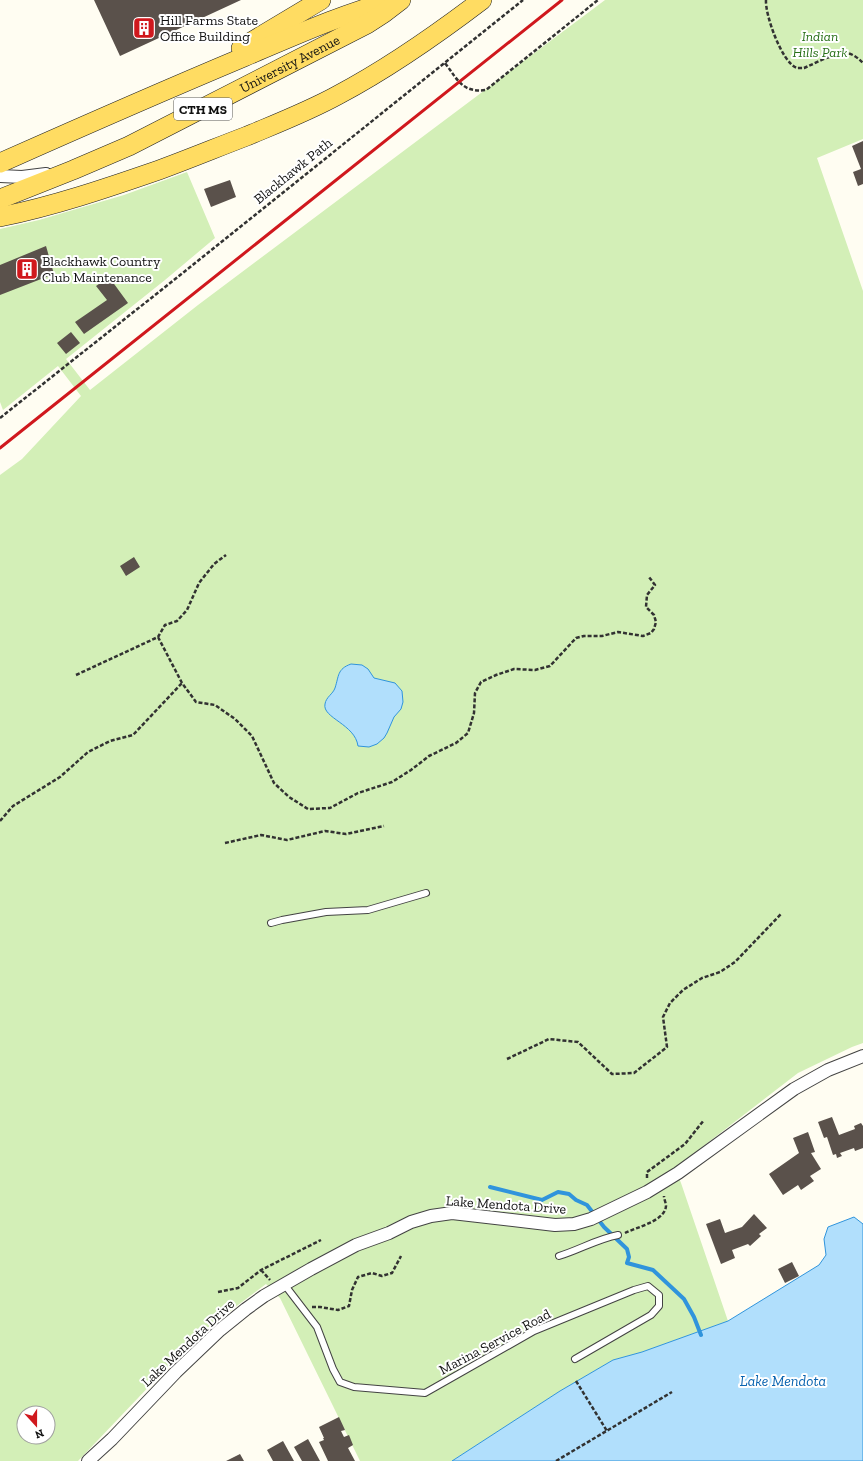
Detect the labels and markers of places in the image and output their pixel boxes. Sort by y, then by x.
place label: Hill Farms State Office Building [160,12,258,45]
building icon: Hill Farms State Office Building [131,15,157,41]
place label: Blackhawk Country Club Maintenance [42,253,161,286]
building icon: Blackhawk Country Club Maintenance [14,256,40,282]

